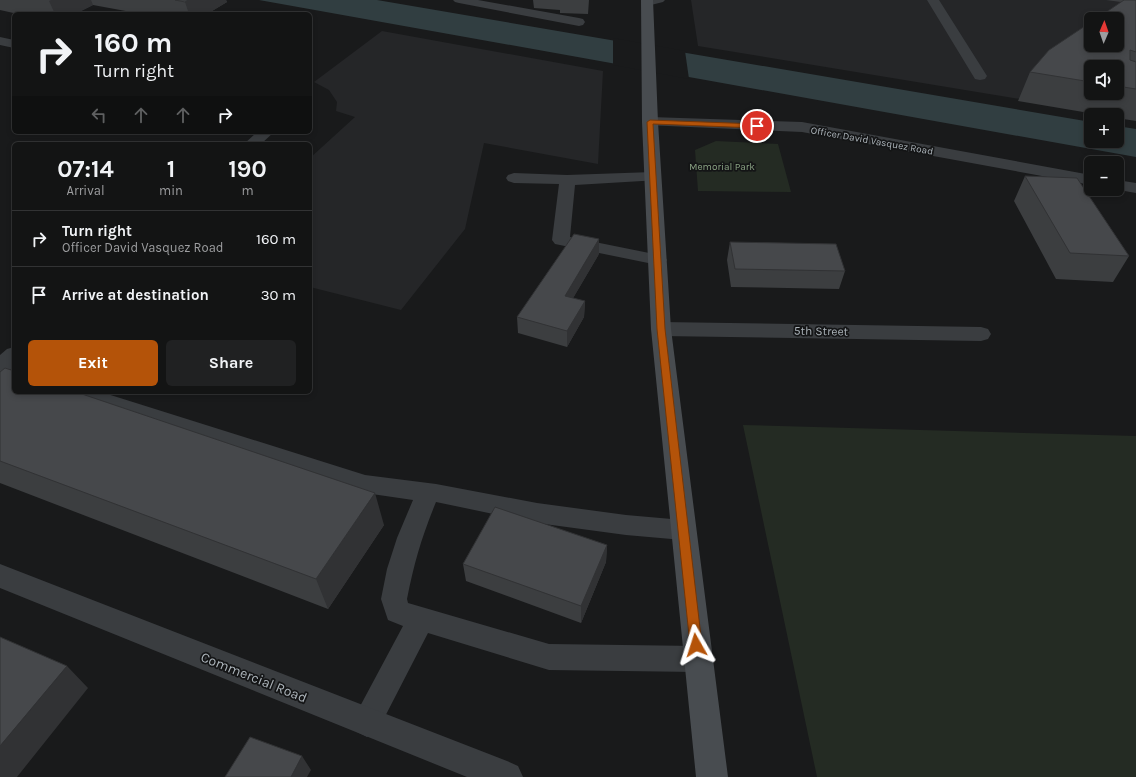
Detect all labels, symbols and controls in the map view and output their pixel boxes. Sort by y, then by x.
north arrow [1084,12,1124,52]
map controls [1084,12,1124,196]
text: 160 m [94,26,172,59]
icon: right [28,28,80,80]
text: Turn right [94,60,174,82]
button: sound [1084,60,1124,100]
icon: left [88,104,110,126]
icon: ahead [130,104,152,126]
icon: ahead [172,104,194,126]
icon: right [214,104,236,126]
button: + [1084,108,1124,148]
pin [740,109,774,143]
icon: arrive [746,115,768,137]
street label: Officer David Vasquez Road [810,124,934,158]
text: 07:14 [57,155,114,183]
text: 1 [167,155,175,183]
text: 190 [228,155,267,183]
button: − [1084,156,1124,196]
park label: Memorial Park [689,161,755,173]
text: Arrival [66,183,105,198]
text: min [159,183,183,198]
text: m [241,183,254,198]
text: Turn right [62,222,132,240]
icon: right [28,228,50,250]
text: 160 m [256,230,296,248]
text: Officer David Vasquez Road [62,240,224,255]
icon: arrive [28,284,50,306]
text: Arrive at destination [62,286,209,304]
text: 30 m [261,286,296,304]
street label: 5th Street [794,324,849,338]
button: Exit [28,340,158,386]
button: Share [166,340,296,386]
position arrow [675,624,717,666]
street label: Commercial Road [198,648,310,707]

